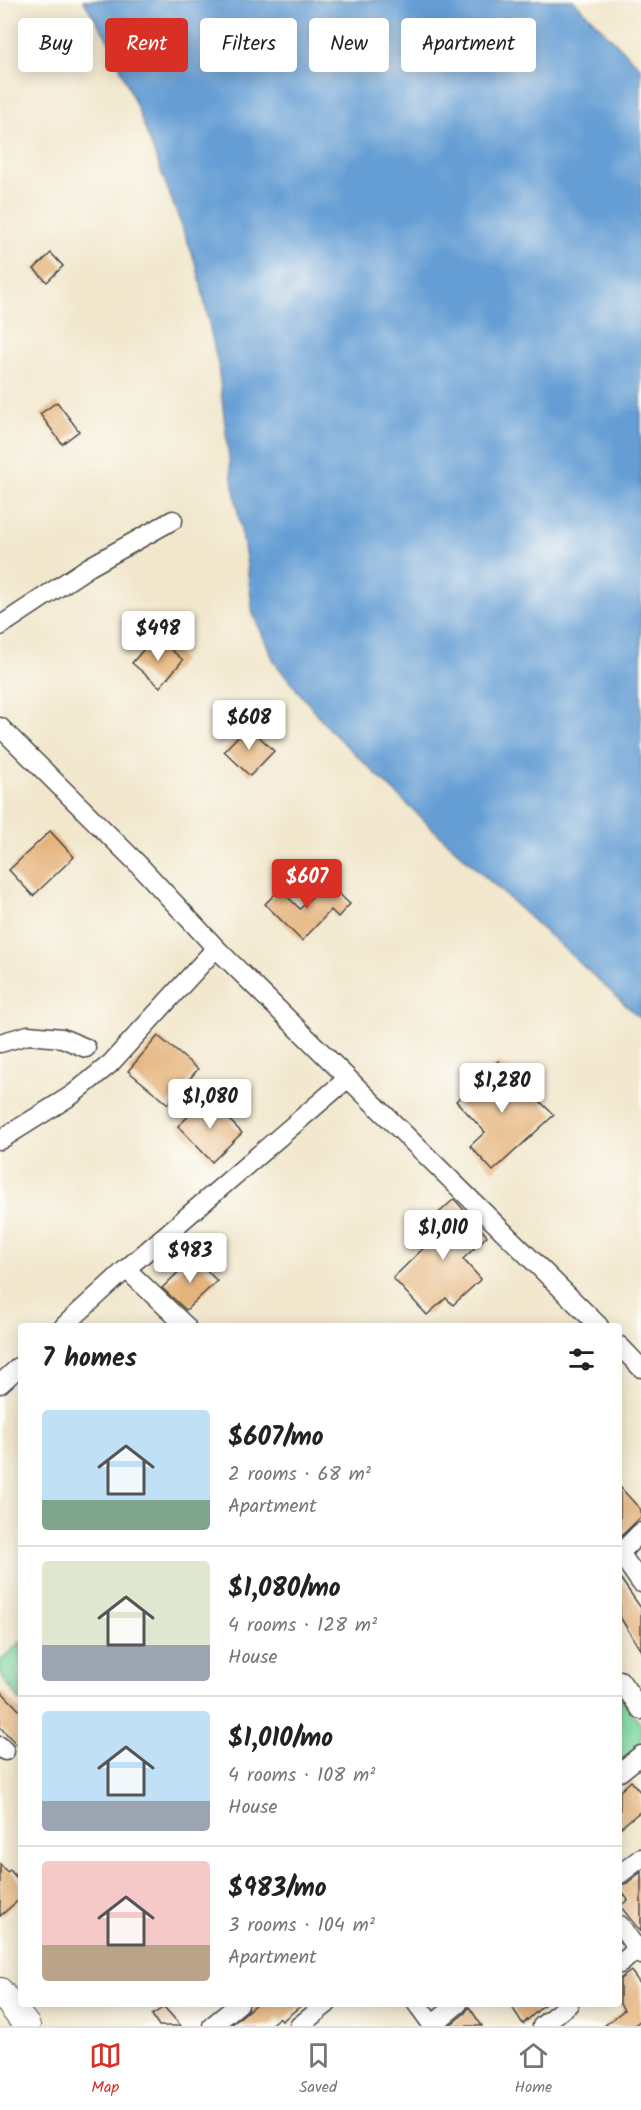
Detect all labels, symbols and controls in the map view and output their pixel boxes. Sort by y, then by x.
chip: Buy [18,18,93,72]
chip: Rent [105,18,188,72]
chip: Filters [200,18,297,72]
chip: New [309,18,389,72]
chip: Apartment [401,18,536,72]
pin: $498 [122,611,194,662]
text: $498 [136,614,180,646]
pin: $608 [213,700,285,751]
text: $608 [227,703,271,735]
pin: $607 [271,859,343,910]
text: $607 [286,862,328,894]
pin: $1,280 [453,1063,551,1114]
text: $1,280 [474,1066,530,1098]
pin: $1,080 [161,1079,259,1130]
text: $1,080 [182,1082,238,1114]
pin: $1,010 [394,1210,492,1261]
text: $1,010 [418,1213,468,1245]
pin: $983 [154,1233,226,1284]
text: $983 [168,1236,212,1268]
text: 7 homes [42,1338,137,1380]
icon: filters [565,1343,598,1376]
text: $607/mo [228,1417,324,1459]
icon: home [90,1434,162,1506]
text: 2 rooms · 68 m² [228,1459,371,1491]
text: Apartment [228,1491,317,1523]
text: $1,080/mo [228,1568,341,1610]
icon: home [90,1585,162,1657]
text: 4 rooms · 128 m² [228,1610,377,1642]
text: House [228,1642,278,1674]
text: $1,010/mo [228,1718,333,1760]
icon: home [90,1735,162,1807]
text: 4 rooms · 108 m² [228,1760,375,1792]
text: House [228,1792,278,1824]
text: $983/mo [228,1868,327,1910]
icon: home [90,1885,162,1957]
text: 3 rooms · 104 m² [228,1910,375,1942]
text: Apartment [228,1942,317,1974]
tab: Map [89,2039,122,2100]
tab: Saved [299,2039,337,2100]
tab: Home [514,2039,552,2100]

